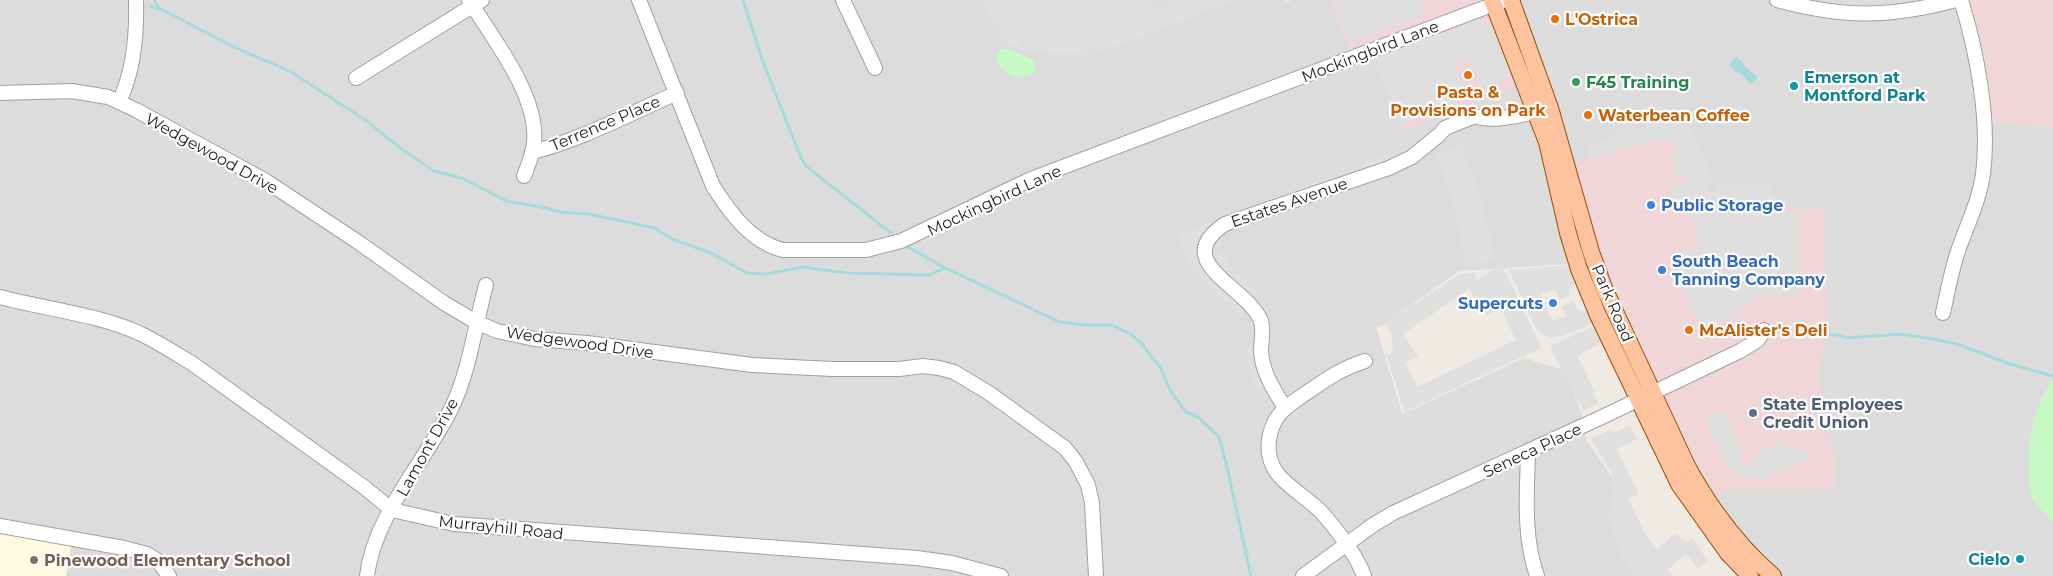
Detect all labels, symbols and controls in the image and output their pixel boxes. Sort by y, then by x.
place label: L'Ostrica [1565,10,1638,29]
marker: L'Ostrica [1549,13,1561,25]
street label: Mockingbird Lane [1299,17,1442,86]
place label: Emerson at Montford Park [1804,68,1926,105]
marker: Pasta & Provisions on Park [1462,69,1474,81]
place label: F45 Training [1586,73,1689,92]
marker: F45 Training [1570,76,1582,88]
marker: Emerson at Montford Park [1788,80,1800,92]
place label: Pasta & Provisions on Park [1390,83,1546,120]
street label: Terrence Place [547,92,663,155]
place label: Waterbean Coffee [1598,106,1750,125]
street label: Wedgewood Drive [142,109,281,198]
marker: Waterbean Coffee [1582,109,1594,121]
street label: Mockingbird Lane [924,161,1064,240]
street label: Estates Avenue [1228,174,1350,231]
place label: Public Storage [1661,196,1783,215]
marker: Public Storage [1645,199,1657,211]
place label: South Beach Tanning Company [1672,252,1825,289]
street label: Park Road [1588,261,1637,345]
marker: South Beach Tanning Company [1656,264,1668,276]
place label: Supercuts [1458,294,1544,313]
marker: Supercuts [1547,297,1559,309]
place label: McAlister's Deli [1699,321,1827,340]
street label: Wedgewood Drive [505,323,655,362]
marker: McAlister's Deli [1683,324,1695,336]
street label: Lamont Drive [393,395,462,500]
place label: State Employees Credit Union [1763,395,1903,432]
marker: State Employees Credit Union [1747,407,1759,419]
street label: Seneca Place [1480,419,1584,482]
street label: Murrayhill Road [437,511,564,544]
place label: Cielo [1968,550,2010,569]
place label: Pinewood Elementary School [44,551,291,570]
marker: Cielo [2014,553,2026,565]
marker: Pinewood Elementary School [28,554,40,566]

